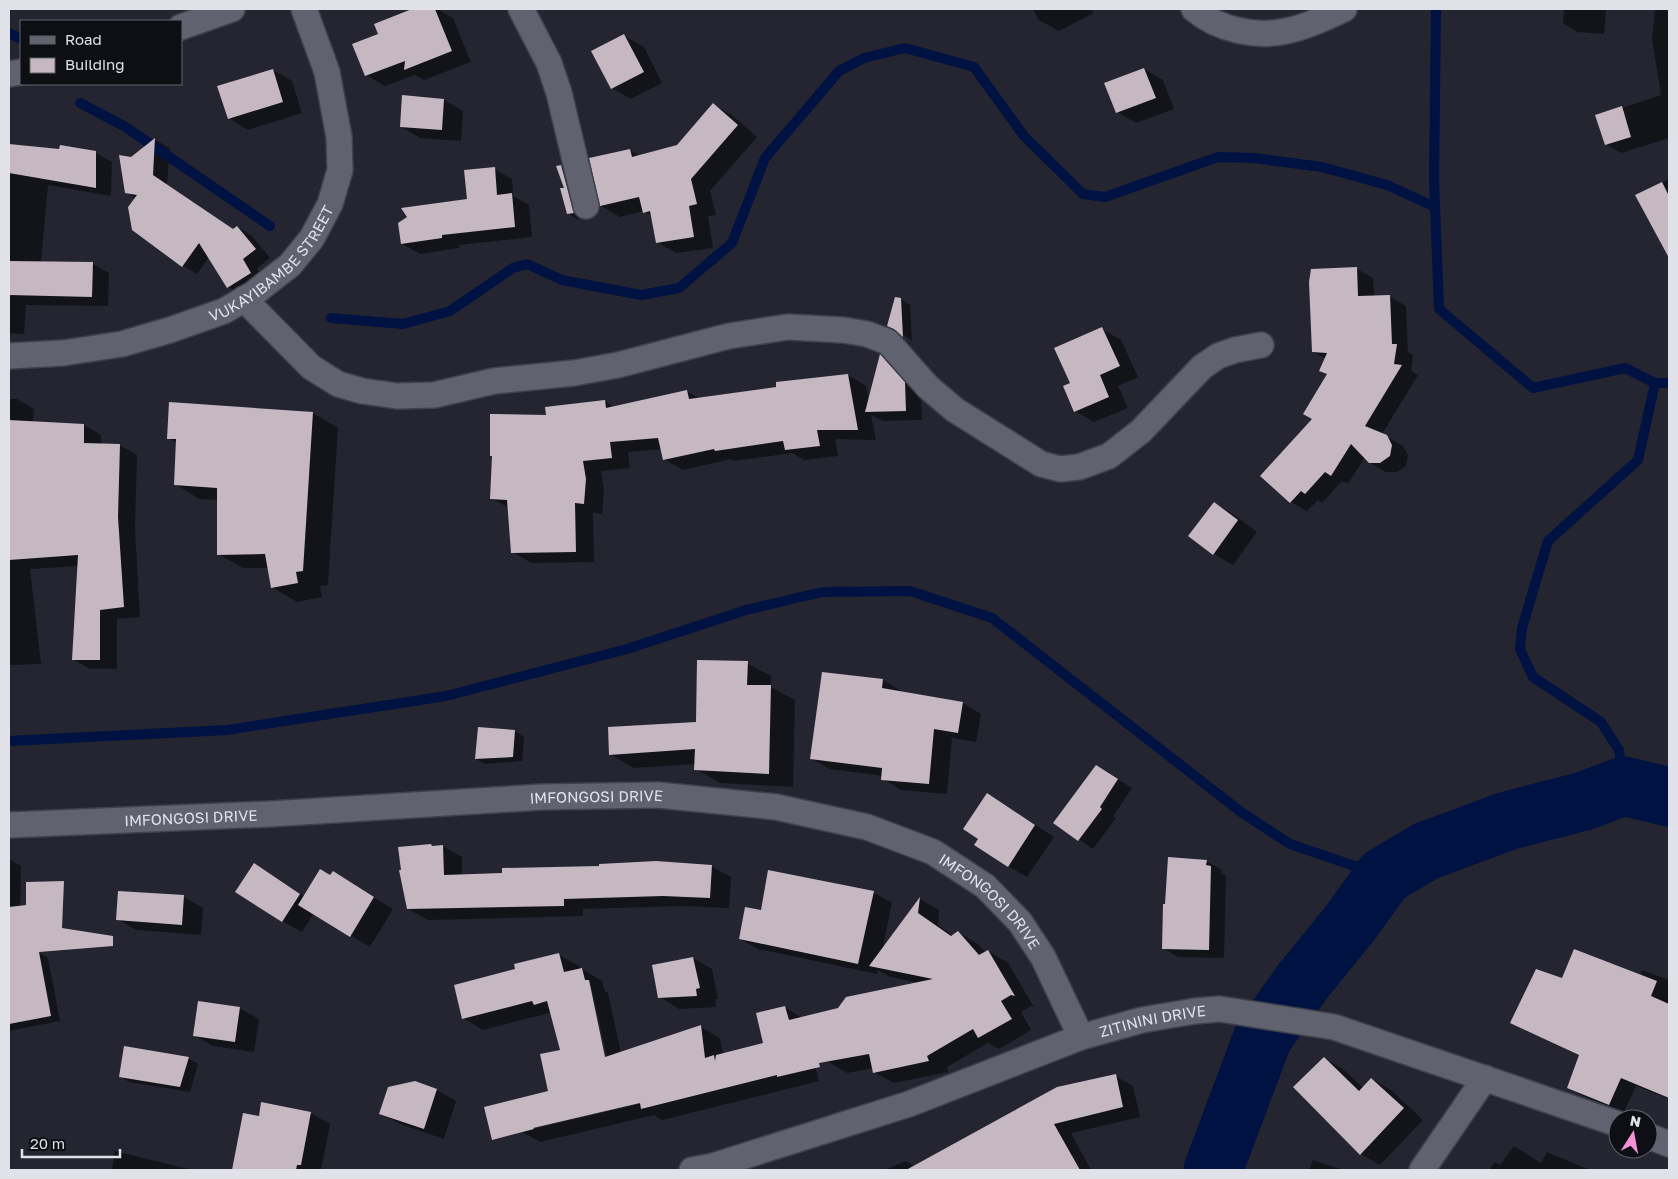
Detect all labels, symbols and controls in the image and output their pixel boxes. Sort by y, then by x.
legend [20,20,182,85]
text: Road [65,30,102,48]
text: Building [65,55,125,73]
street label: VUKAYIBAMBE STREET [206,202,337,325]
street label: IMFONGOSI DRIVE [529,786,664,807]
street label: IMFONGOSI DRIVE [124,806,258,829]
street label: IMFONGOSI DRIVE [936,849,1044,952]
street label: ZITININI DRIVE [1097,1001,1206,1041]
north arrow [1608,1109,1658,1159]
text: N [1629,1111,1642,1130]
scale bar [22,1126,120,1158]
text: 20 m [30,1134,65,1152]

